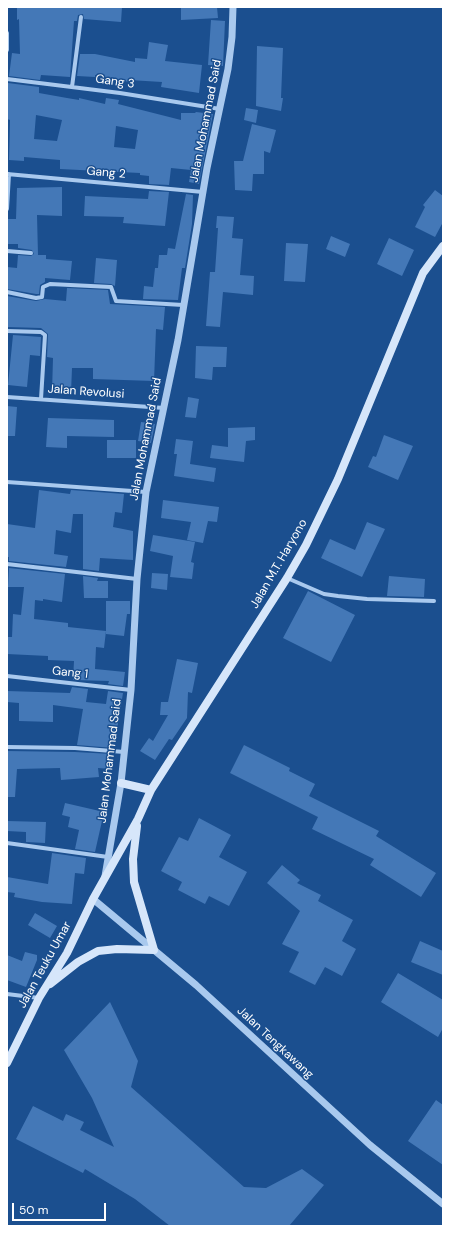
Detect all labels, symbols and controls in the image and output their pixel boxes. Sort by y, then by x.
street label: Jalan Mohammad Said [187,58,225,184]
street label: Gang 3 [94,72,136,92]
street label: Gang 2 [86,164,126,182]
street label: Jalan Mohammad Said [127,376,165,502]
street label: Jalan Revolusi [47,382,125,402]
street label: Jalan M.T. Haryono [248,517,310,611]
street label: Gang 1 [51,664,89,682]
street label: Jalan Mohammad Said [95,698,125,824]
street label: Jalan Teuku Umar [15,919,75,1011]
street label: Jalan Tengkawang [234,1004,316,1082]
scale bar [14,1195,108,1221]
text: 50 m [19,1202,48,1218]

